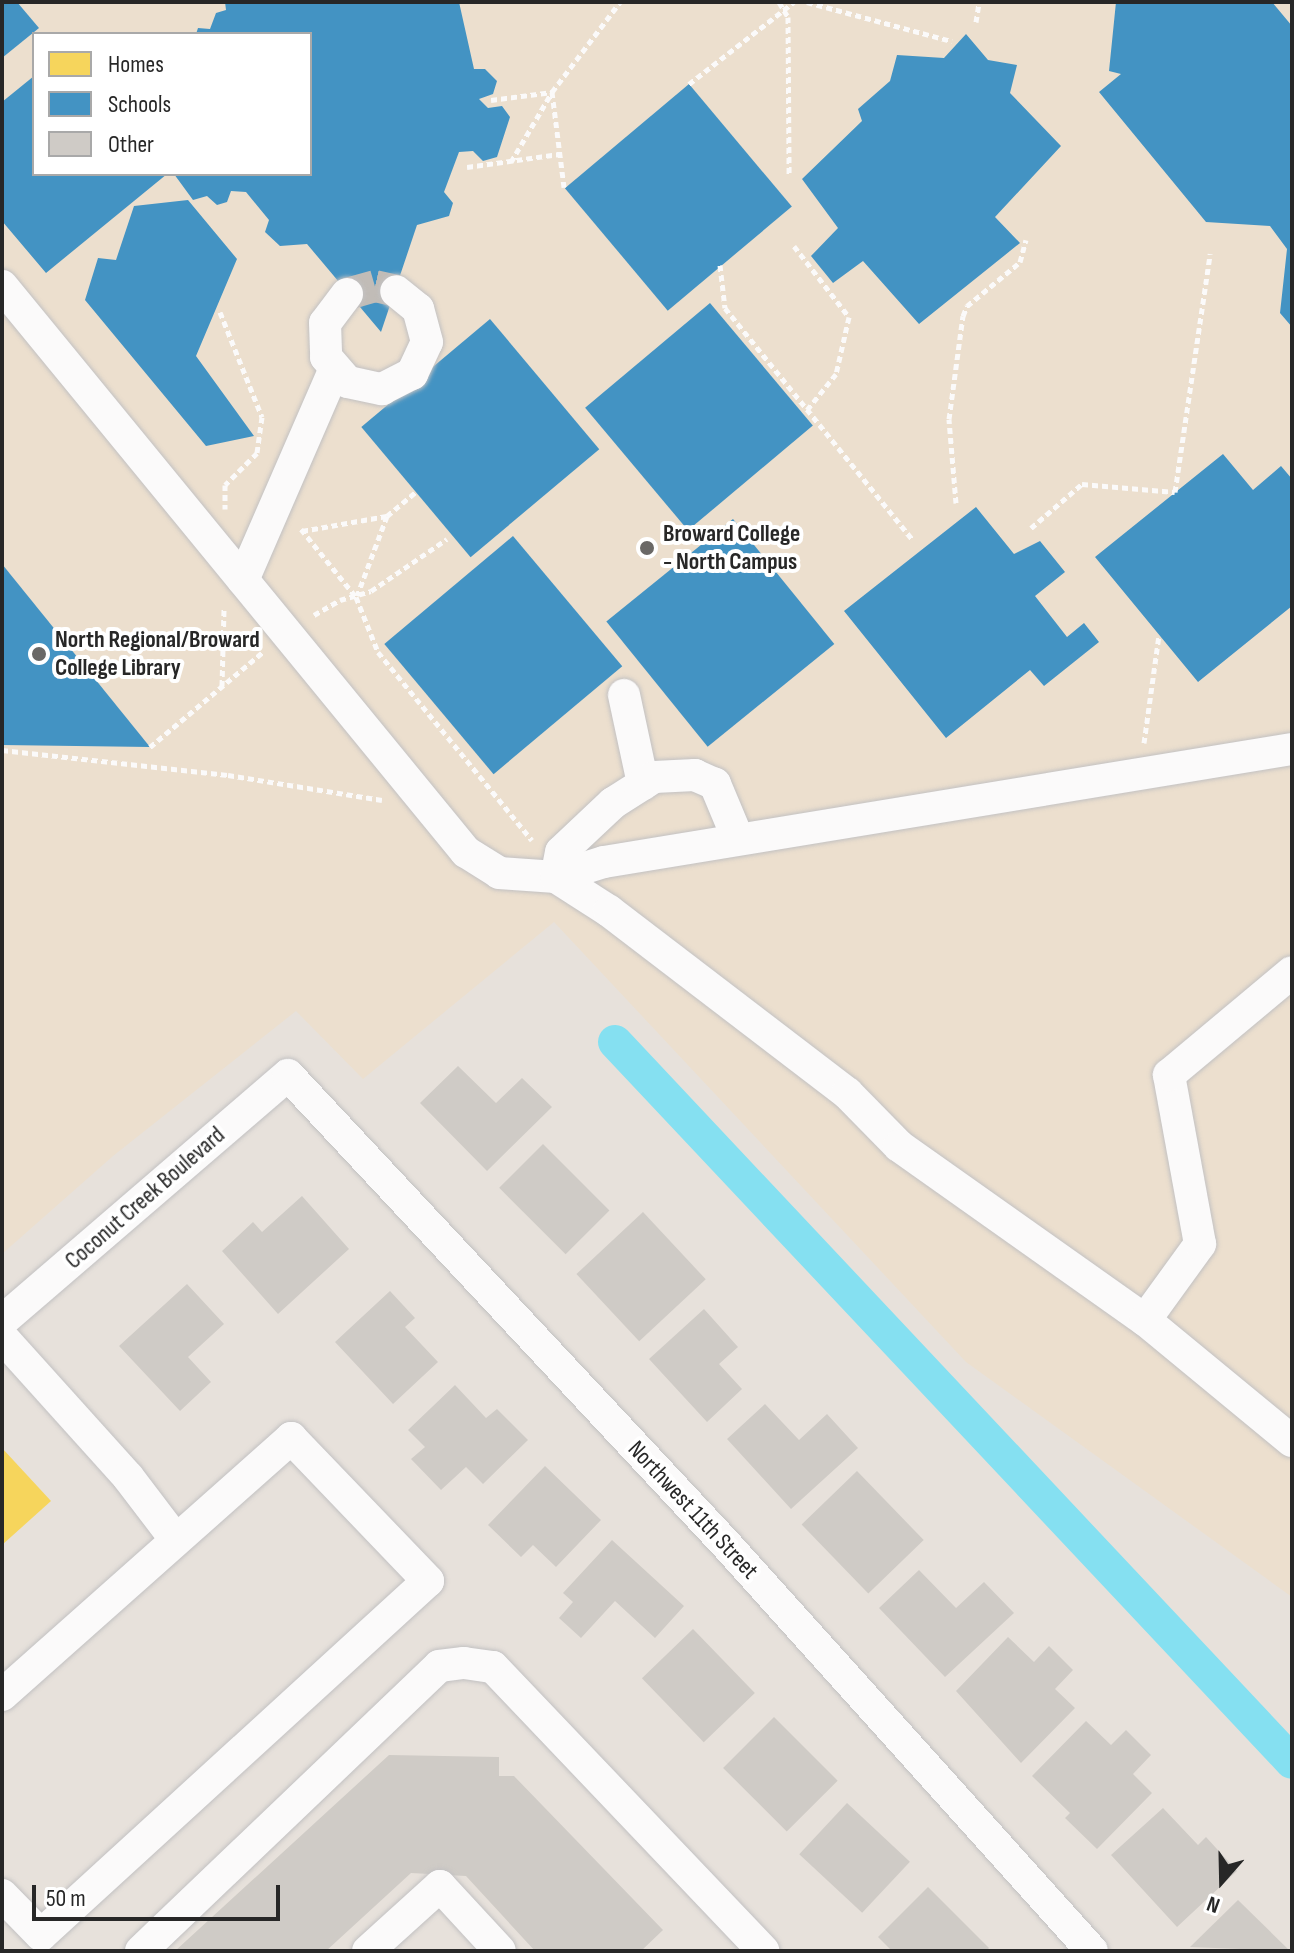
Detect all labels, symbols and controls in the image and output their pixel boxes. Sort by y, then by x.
legend [32,32,312,176]
text: Homes [108,50,164,79]
text: Schools [108,90,171,119]
text: Other [108,130,154,159]
place label: Broward College - North Campus [663,520,800,576]
marker: Broward College - North Campus [638,539,656,557]
place label: North Regional/Broward College Library [55,626,260,682]
marker: North Regional/Broward College Library [30,645,48,663]
street label: Coconut Creek Boulevard [59,1121,231,1275]
street label: Northwest 11th Street [622,1435,764,1585]
north arrow [1182,1841,1262,1921]
scale bar [36,1869,284,1919]
text: 50 m [46,1884,86,1913]
text: N [1203,1889,1224,1919]

